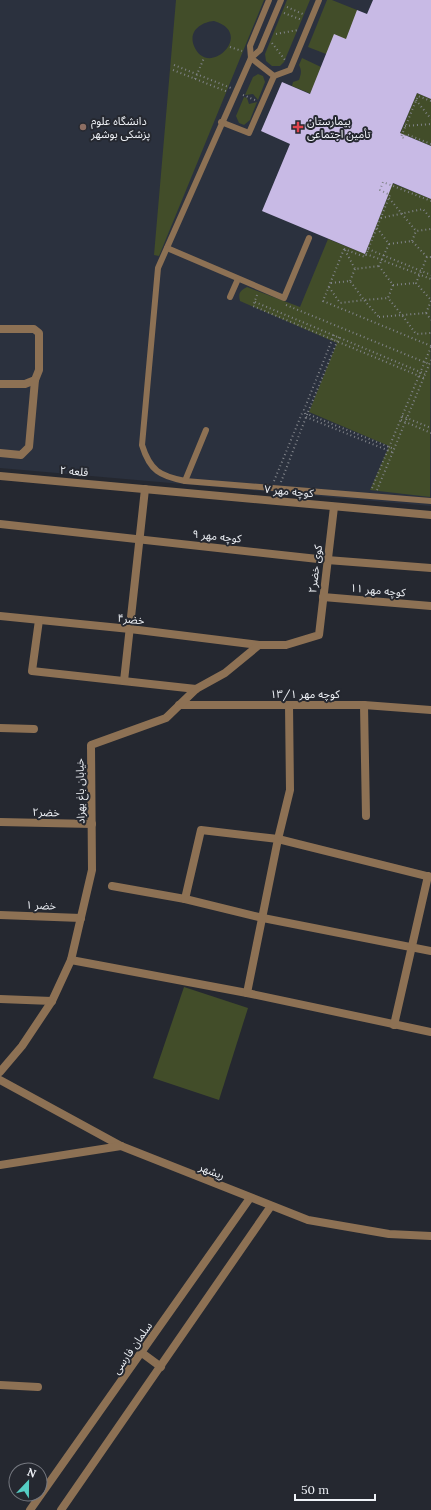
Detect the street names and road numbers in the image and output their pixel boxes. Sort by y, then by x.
street label: قلعه ۲ [59,463,89,479]
street label: کوچه مهر ۷ [264,482,315,501]
street label: کوچه مهر ۹ [192,526,243,547]
street label: کوی خضر۲ [305,544,325,594]
street label: کوچه مهر ۱۱ [350,581,407,600]
street label: خضر۴ [117,611,146,627]
street label: کوچه مهر ۱۳/۱ [270,687,340,702]
street label: خیابان باغ بهزاد [72,758,89,824]
street label: خضر۲ [32,805,60,819]
street label: خضر ۱ [26,897,57,913]
street label: ریشهر [196,1159,227,1182]
street label: سلمان فارسی [109,1319,155,1377]

